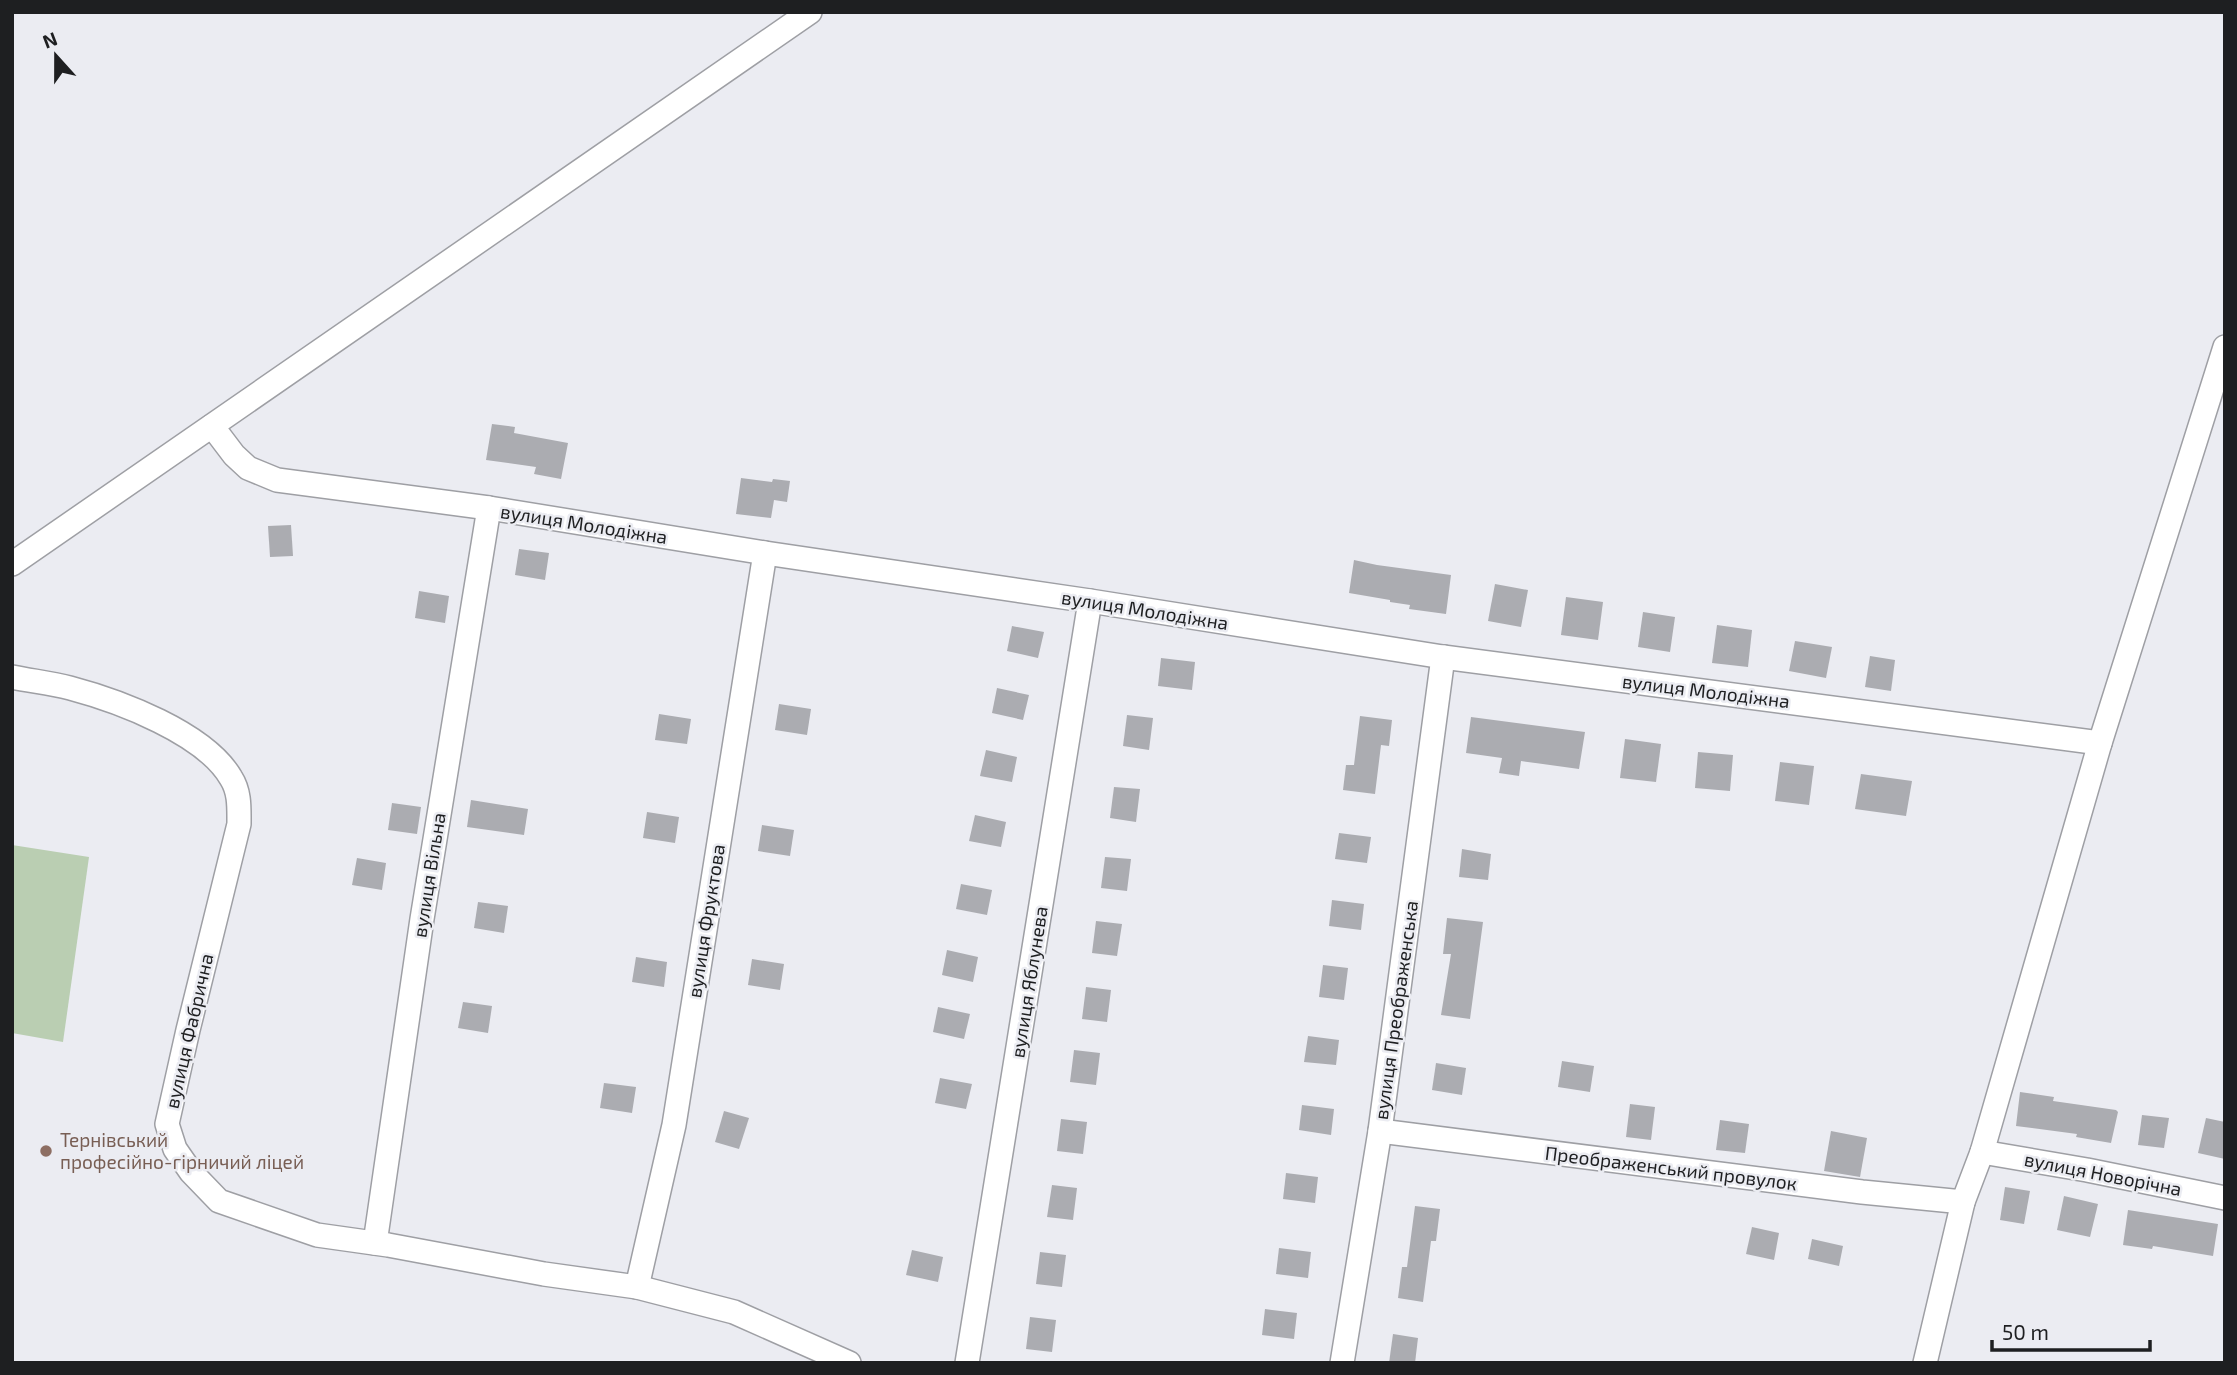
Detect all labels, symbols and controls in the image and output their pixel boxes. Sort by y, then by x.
north arrow [21,21,91,91]
text: N [39,26,60,53]
street label: вулиця Молодіжна [499,499,669,549]
street label: вулиця Молодіжна [1060,585,1230,635]
street label: вулиця Молодіжна [1621,669,1791,713]
street label: вулиця Вільна [407,811,451,939]
street label: вулиця Фруктова [682,842,730,1000]
street label: вулиця Преображенська [1369,899,1423,1121]
street label: вулиця Яблунева [1005,904,1053,1060]
street label: вулиця Фабрична [159,951,219,1111]
place label: Тернівський професійно-гірничий ліцей [60,1128,304,1173]
street label: Преображенський провулок [1544,1141,1798,1195]
marker: Тернівський професійно-гірничий ліцей [38,1143,54,1159]
street label: вулиця Новорічна [2022,1147,2184,1201]
scale bar [1992,1308,2150,1352]
text: 50 m [2002,1319,2049,1344]

